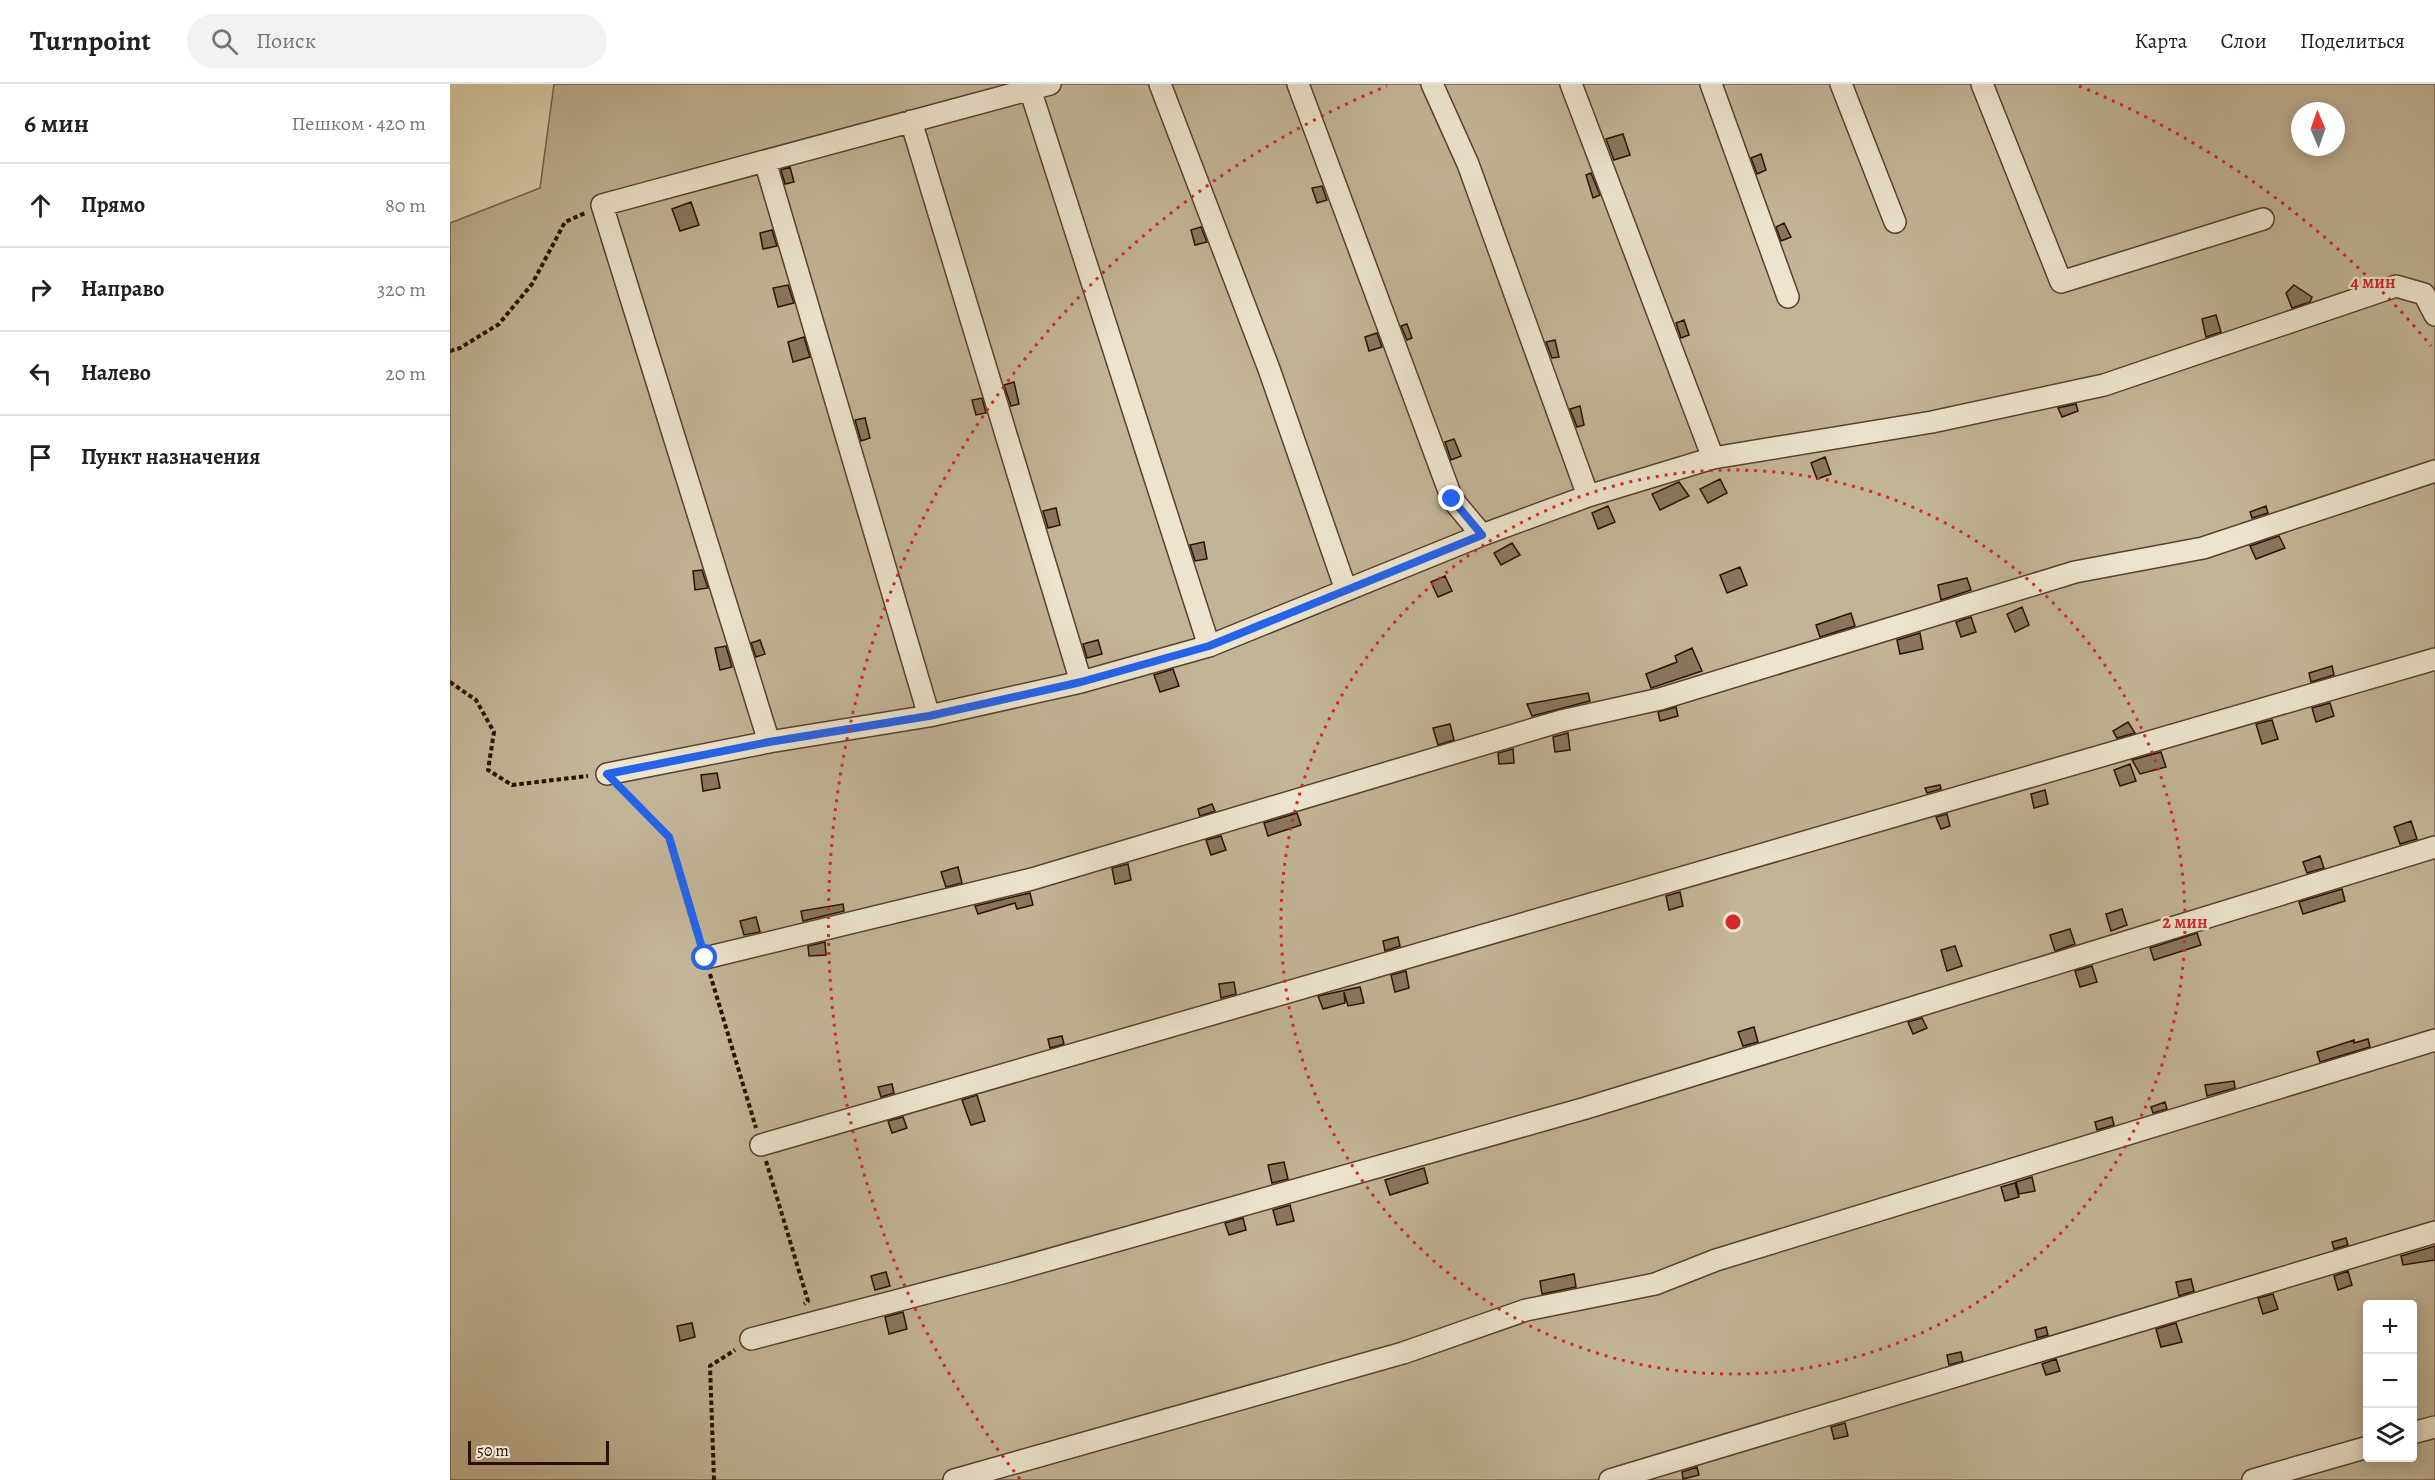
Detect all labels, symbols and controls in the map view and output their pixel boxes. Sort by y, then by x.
search box [187,14,607,68]
text: Turnpoint [30,22,151,60]
icon: search [208,25,241,58]
text: Поиск [256,26,316,56]
text: Карта [2134,27,2187,55]
text: Слои [2220,27,2267,55]
text: Поделиться [2300,27,2405,55]
north arrow [2291,102,2345,156]
text: 6 мин [24,106,89,141]
text: Пешком · 420 m [292,110,426,137]
icon: ahead [24,189,57,222]
text: Прямо [81,190,145,220]
text: 80 m [385,192,426,219]
text: 4 мин [2350,270,2396,294]
icon: right [24,273,57,306]
text: Направо [81,274,164,304]
text: 320 m [377,276,426,303]
icon: left [24,357,57,390]
text: Налево [81,358,151,388]
text: 20 m [385,360,426,387]
icon: arrive [24,441,57,474]
text: Пункт назначения [81,442,260,472]
route end [1438,485,1464,511]
text: 2 мин [2162,910,2208,934]
centre of rings [1723,912,1743,932]
route start [691,944,717,970]
map controls [2363,1300,2417,1462]
button: + [2363,1300,2417,1354]
button: − [2363,1354,2417,1408]
button: layers [2363,1408,2417,1462]
scale bar [468,1438,609,1466]
text: 50 m [477,1440,509,1462]

